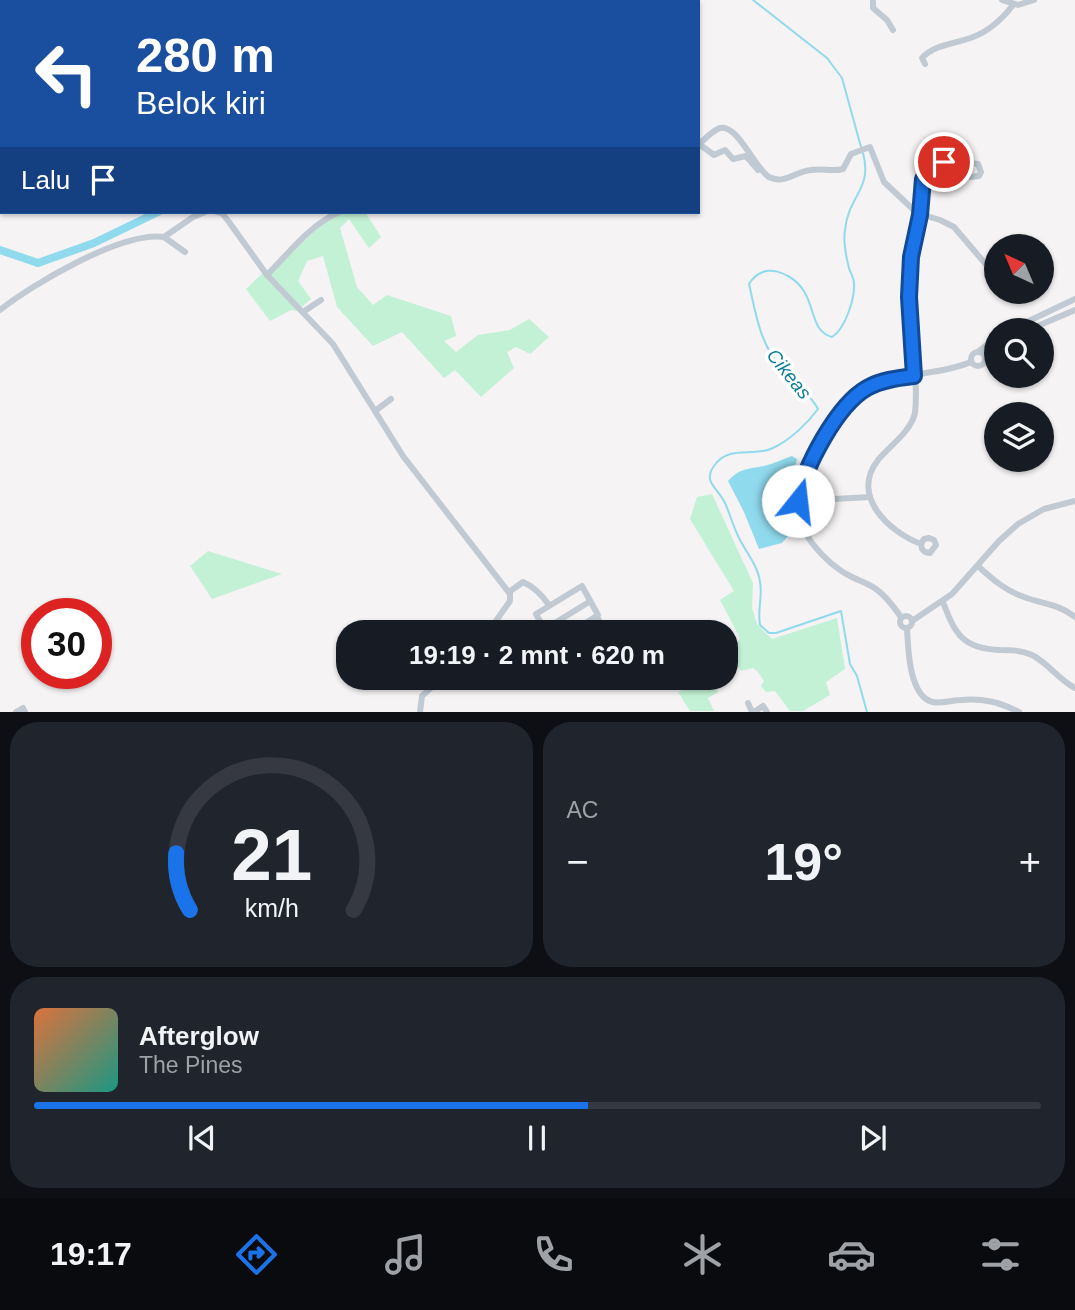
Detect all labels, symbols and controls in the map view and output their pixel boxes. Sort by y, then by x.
icon: left [21,28,112,119]
text: 280 m [136,28,275,82]
text: Belok kiri [136,85,266,121]
pin [914,132,974,192]
icon: arrive [925,143,963,181]
icon: arrive [84,161,122,199]
text: Lalu [21,165,70,195]
north arrow [984,234,1054,304]
map controls [984,234,1054,472]
button: search [984,318,1054,388]
water label: Cikeas [763,345,816,404]
button: layers [984,402,1054,472]
position arrow [761,464,835,538]
speed limit sign: 30 [21,598,112,689]
text: 19:19 · 2 mnt · 620 m [409,640,665,670]
text: AC [567,797,598,823]
text: 21 [231,815,312,896]
text: 19° [764,833,843,891]
text: − [567,841,589,883]
text: + [1019,841,1041,883]
text: km/h [244,894,298,922]
text: Afterglow [139,1021,259,1051]
text: The Pines [139,1052,243,1078]
icon: previous [183,1119,221,1157]
icon: pause [518,1119,556,1157]
icon: next [854,1119,892,1157]
icon: directions [232,1230,281,1279]
icon: music [381,1230,430,1279]
icon: phone [529,1230,578,1279]
icon: climate [678,1230,727,1279]
icon: car [827,1230,876,1279]
icon: filters [976,1230,1025,1279]
text: 19:17 [50,1236,132,1272]

